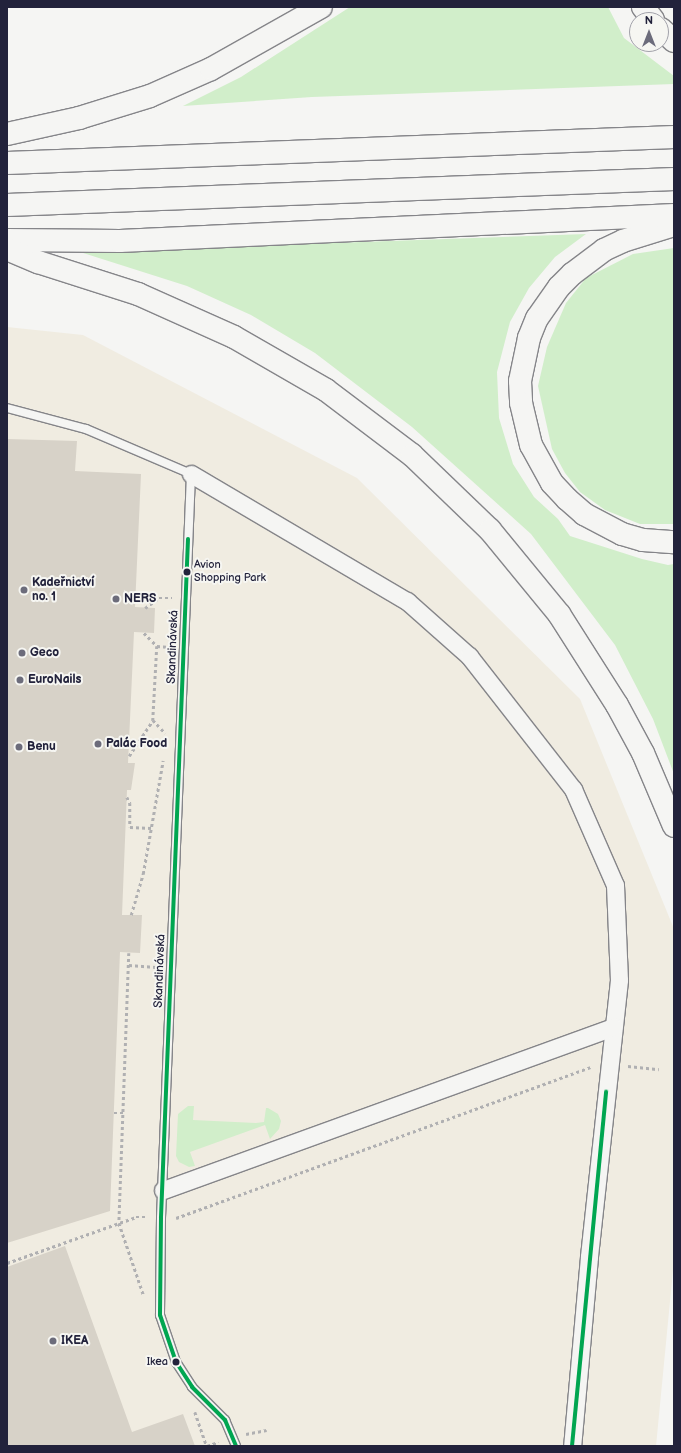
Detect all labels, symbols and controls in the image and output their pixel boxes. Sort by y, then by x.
north arrow [629,12,669,52]
text: N [645,14,653,27]
place label: Avion Shopping Park [194,559,266,585]
marker: Avion Shopping Park [182,567,192,577]
place label: Kadeřnictví no. 1 [32,576,94,604]
marker: Kadeřnictví no. 1 [19,585,29,595]
place label: NERS [124,592,156,606]
marker: NERS [111,594,121,604]
street label: Skandinávská [165,610,181,684]
place label: Geco [30,646,59,660]
marker: Geco [17,648,27,658]
place label: EuroNails [28,673,81,687]
marker: EuroNails [15,675,25,685]
place label: Palác Food [106,737,167,751]
marker: Palác Food [93,739,103,749]
place label: Benu [27,740,56,754]
marker: Benu [14,742,24,752]
street label: Skandinávská [152,934,168,1008]
place label: IKEA [61,1334,88,1348]
marker: IKEA [48,1336,58,1346]
place label: Ikea [147,1355,168,1369]
marker: Ikea [171,1357,181,1367]

